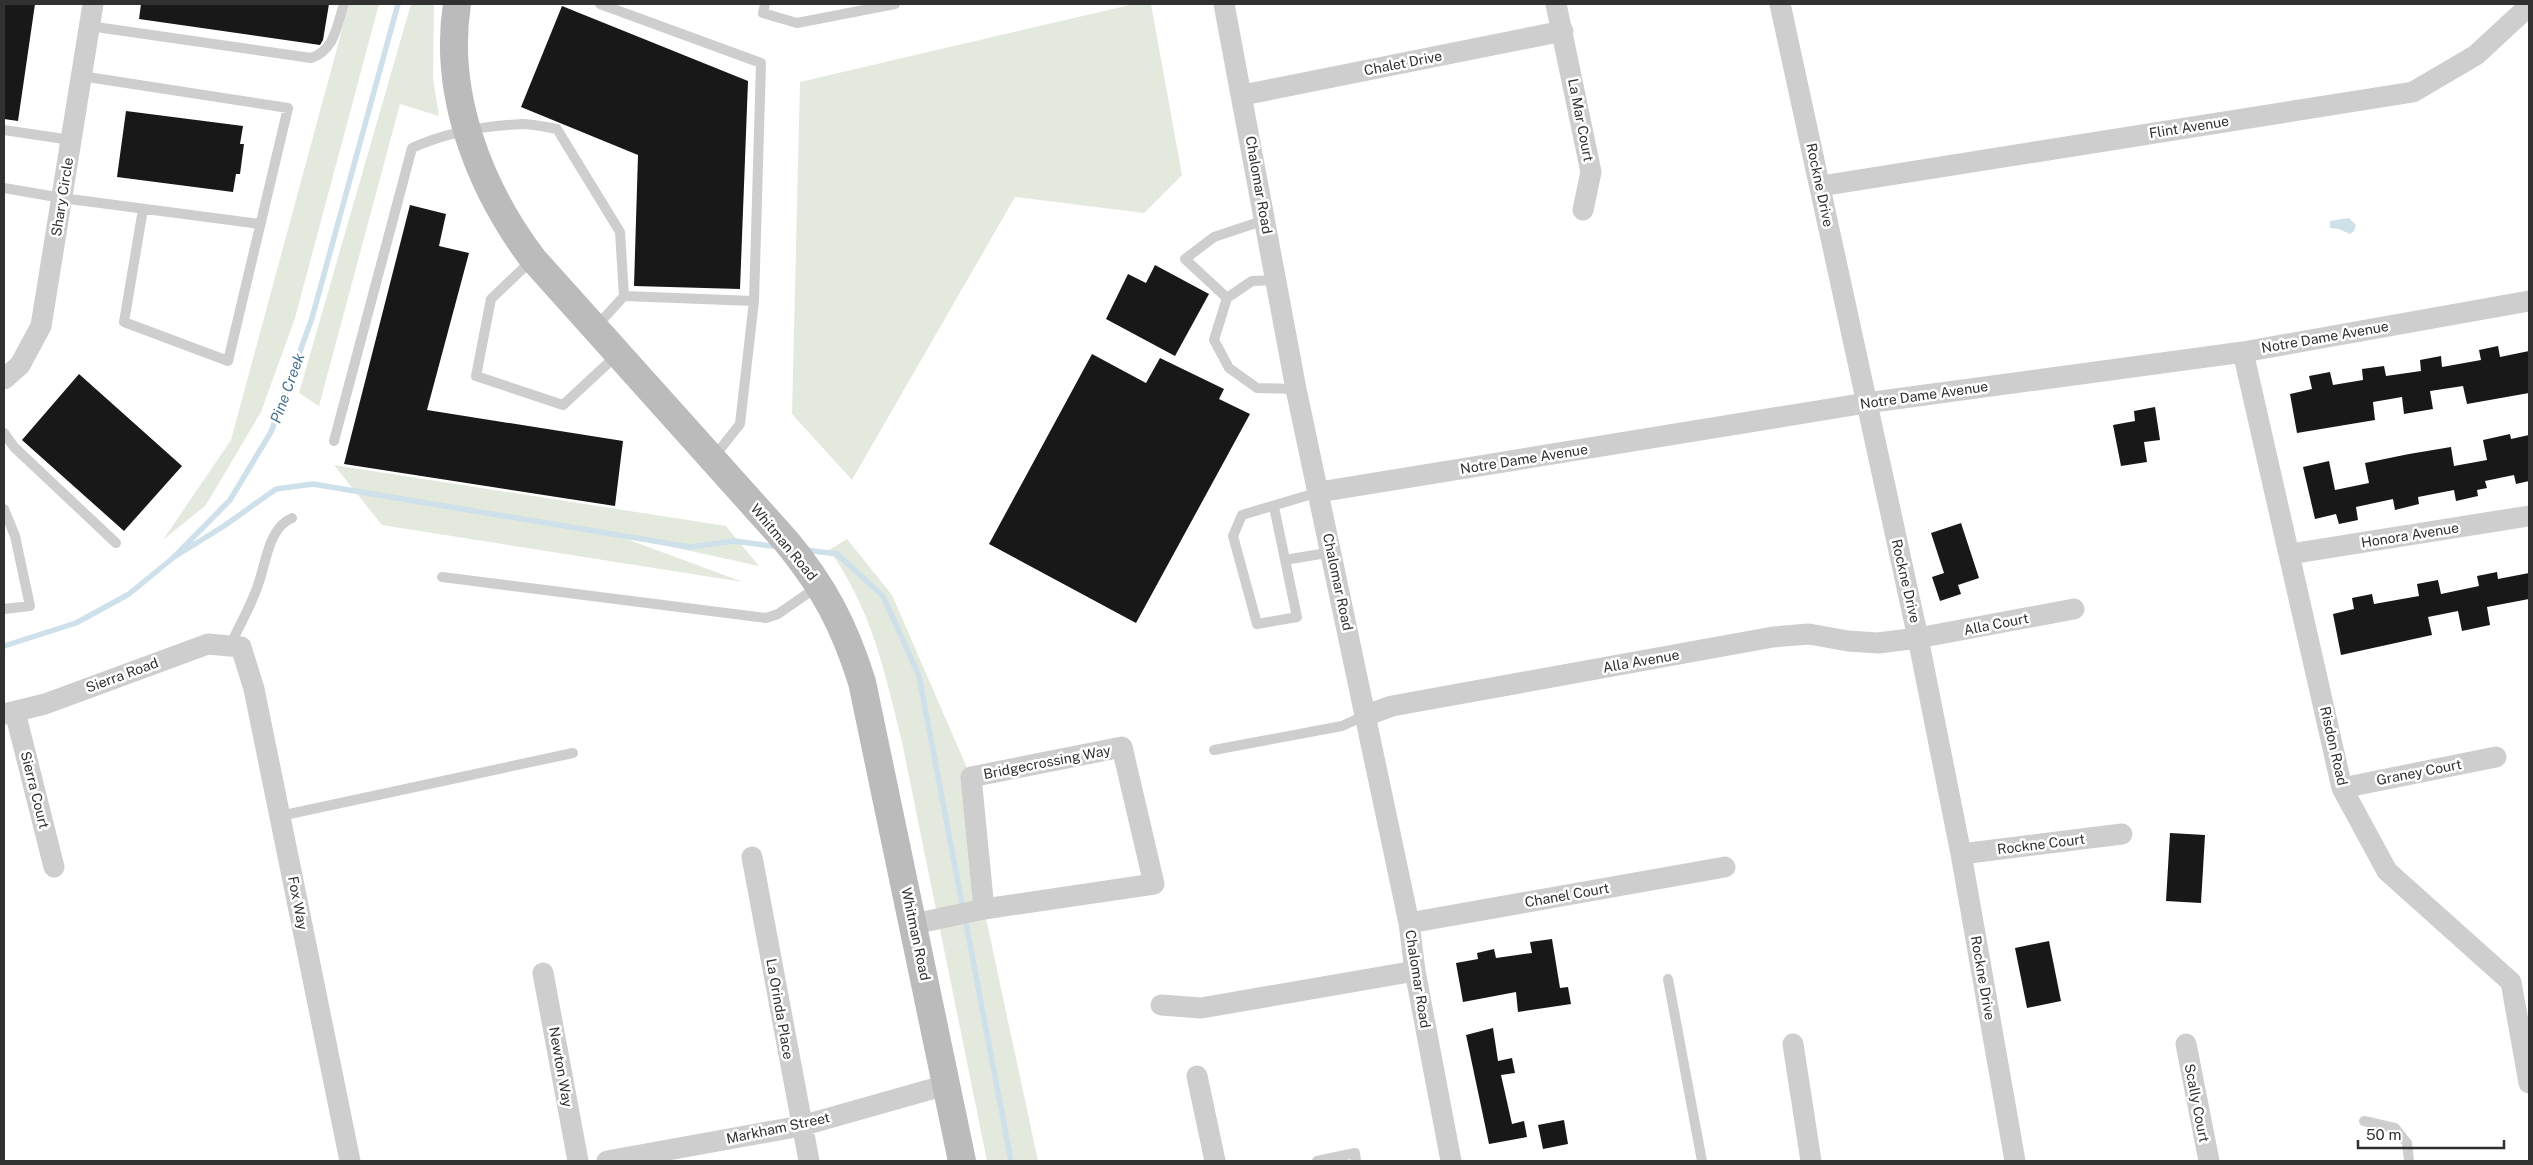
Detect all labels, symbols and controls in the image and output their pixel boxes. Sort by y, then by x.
street label: Chalet Drive [1363,48,1443,78]
street label: La Mar Court [1565,77,1597,163]
street label: Flint Avenue [2148,113,2230,141]
street label: Chalomar Road [1243,135,1275,235]
street label: Rockne Drive [1803,142,1837,228]
street label: Shary Circle [48,156,76,238]
street label: Notre Dame Avenue [2260,318,2390,356]
water label: Pine Creek [267,350,308,425]
street label: Notre Dame Avenue [1859,378,1989,412]
street label: Notre Dame Avenue [1459,441,1589,477]
street label: Whitman Road [747,501,821,583]
street label: Honora Avenue [2360,519,2460,551]
street label: Chalomar Road [1320,532,1356,632]
street label: Rockne Drive [1889,538,1923,624]
street label: Alla Court [1962,610,2030,638]
street label: Alla Avenue [1602,646,1681,676]
street label: Sierra Road [84,655,160,695]
street label: Risdon Road [2317,705,2351,787]
street label: Bridgecrossing Way [982,742,1112,782]
street label: Sierra Court [18,750,52,830]
street label: Graney Court [2375,756,2463,788]
street label: Rockne Court [1996,831,2086,857]
street label: Fox Way [285,875,311,932]
street label: Chanel Court [1523,880,1611,910]
street label: Whitman Road [898,886,934,982]
street label: Chalomar Road [1402,929,1434,1029]
street label: Rockne Drive [1968,935,1998,1021]
street label: La Orinda Place [763,957,797,1061]
street label: Newton Way [546,1026,576,1109]
street label: Scally Court [2182,1062,2212,1144]
street label: Markham Street [725,1109,831,1147]
scale bar [2358,1118,2504,1150]
text: 50 m [2366,1126,2401,1143]

